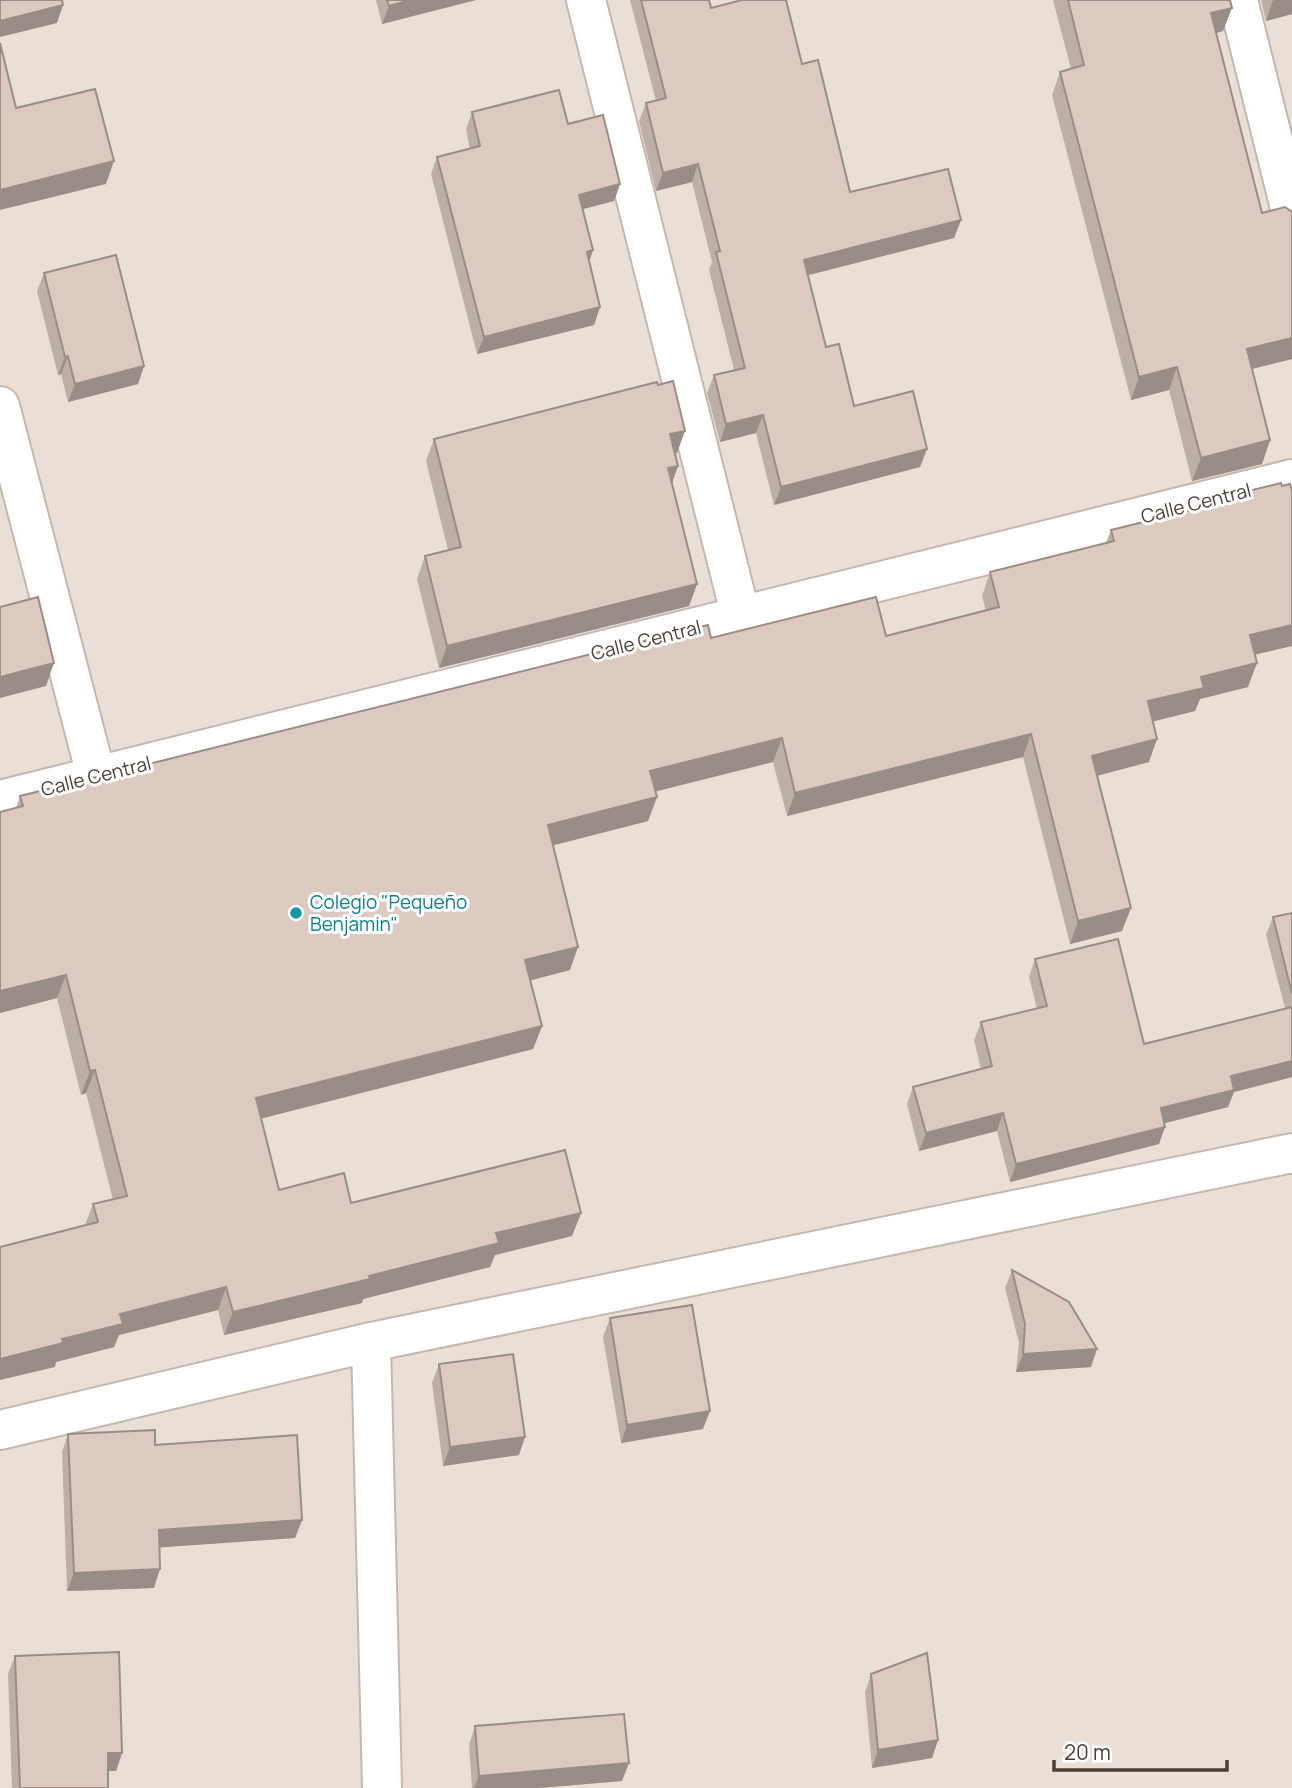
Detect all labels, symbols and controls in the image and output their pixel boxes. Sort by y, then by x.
street label: Calle Central [1138,477,1254,529]
street label: Calle Central [588,614,704,666]
street label: Calle Central [38,750,154,802]
place label: Colegio "Pequeño Benjamin" [310,889,467,937]
marker: Colegio "Pequeño Benjamin" [288,905,304,921]
scale bar [1054,1728,1227,1772]
text: 20 m [1064,1738,1111,1766]

